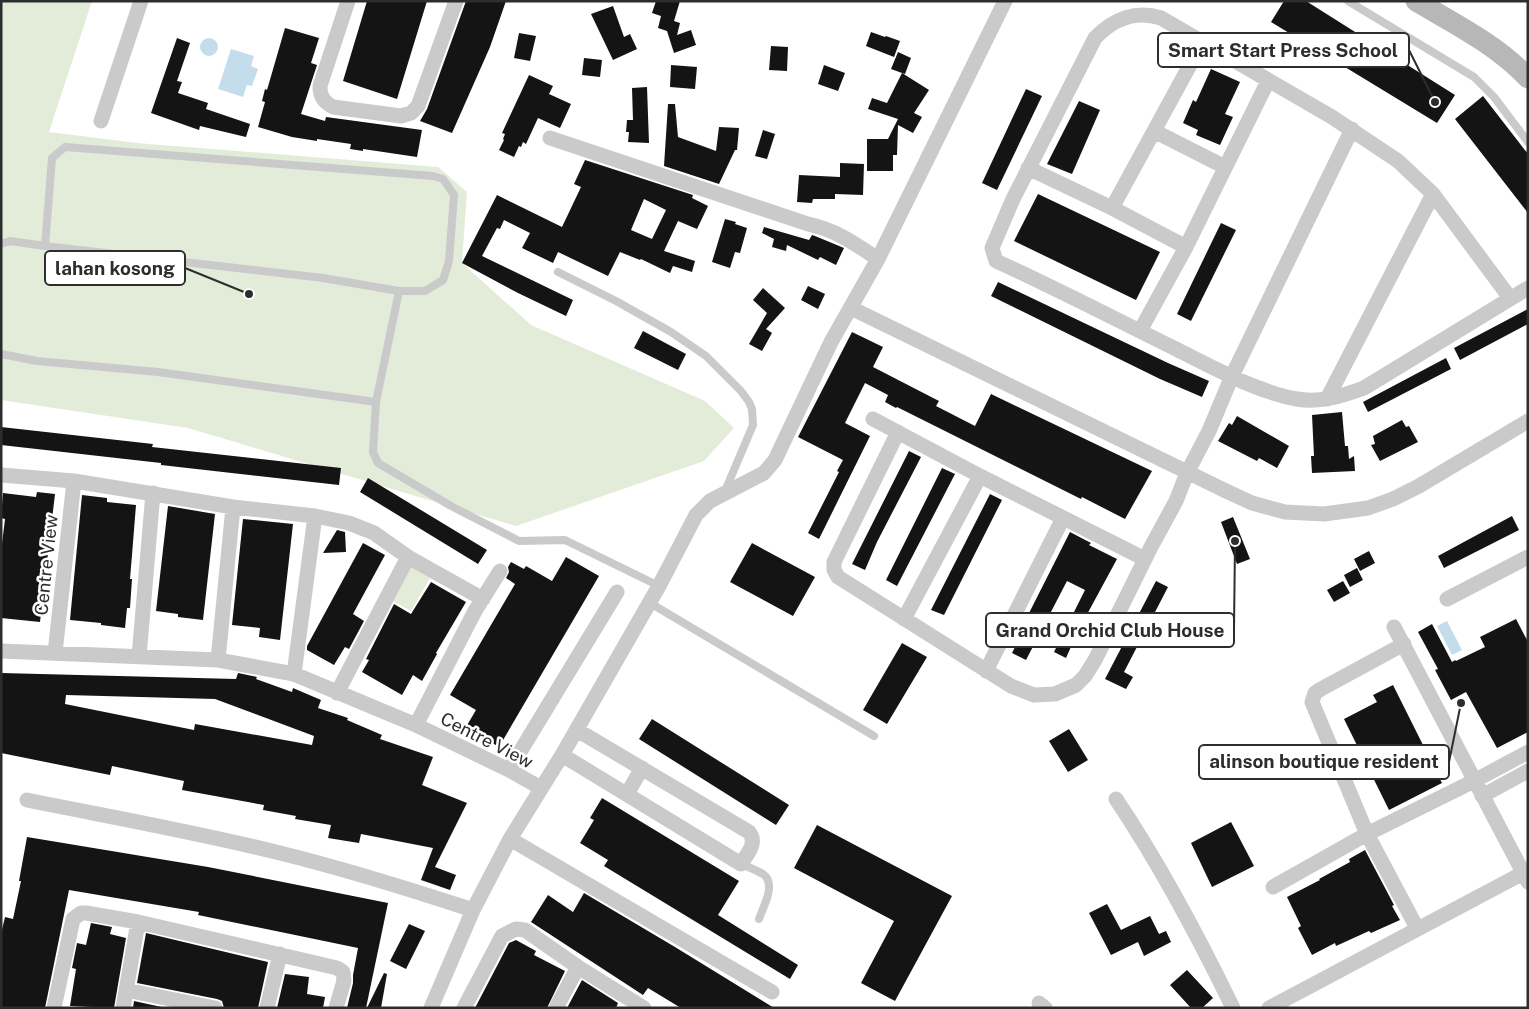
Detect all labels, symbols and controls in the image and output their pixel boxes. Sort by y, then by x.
callout: Smart Start Press School [1158,33,1409,67]
text: Smart Start Press School [1168,39,1398,61]
callout: lahan kosong [45,251,185,285]
text: lahan kosong [55,257,175,279]
street label: Centre View [30,514,62,616]
callout: Grand Orchid Club House [986,613,1234,647]
text: Grand Orchid Club House [996,619,1224,641]
street label: Centre View [437,708,537,772]
callout: alinson boutique resident [1199,745,1449,779]
text: alinson boutique resident [1209,750,1439,772]

